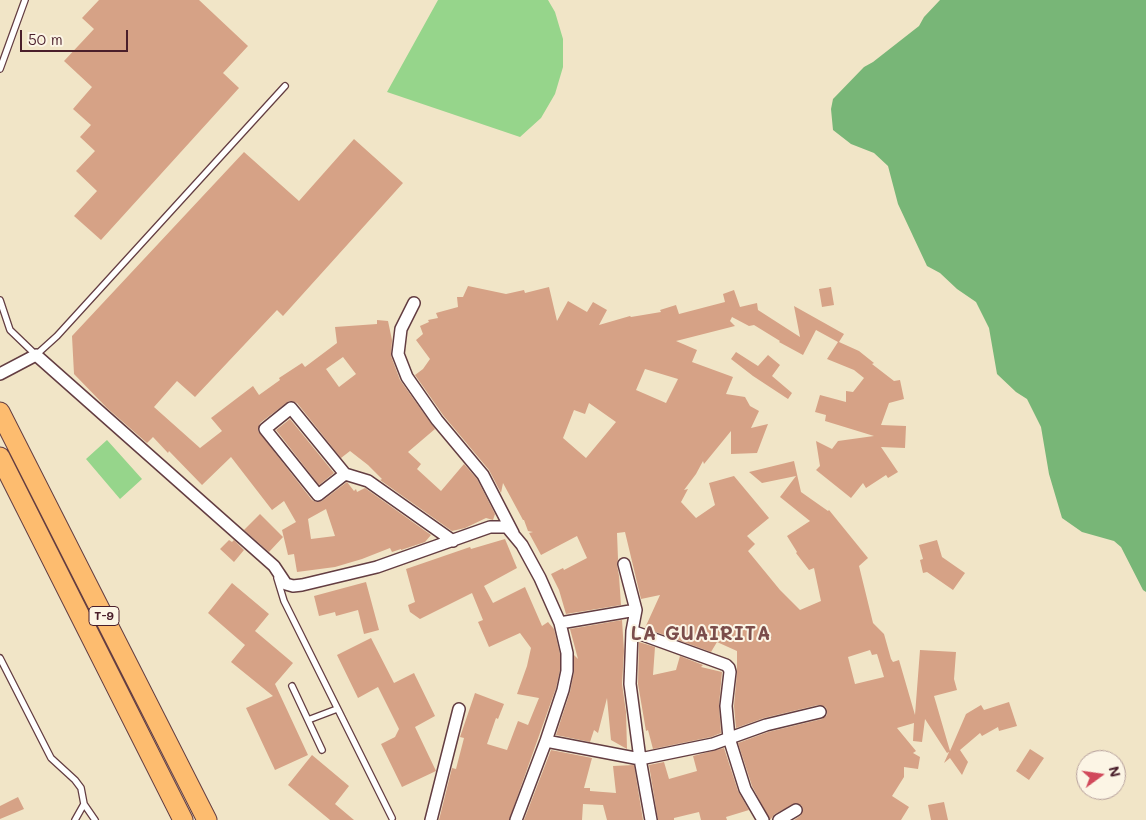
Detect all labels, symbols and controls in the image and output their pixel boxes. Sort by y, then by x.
scale bar [22,20,130,52]
text: 50 m [28,29,63,49]
road number: T-9 [89,606,119,626]
district label: LA GUAIRITA [629,623,773,645]
north arrow [1076,750,1126,800]
text: N [1105,764,1126,779]

